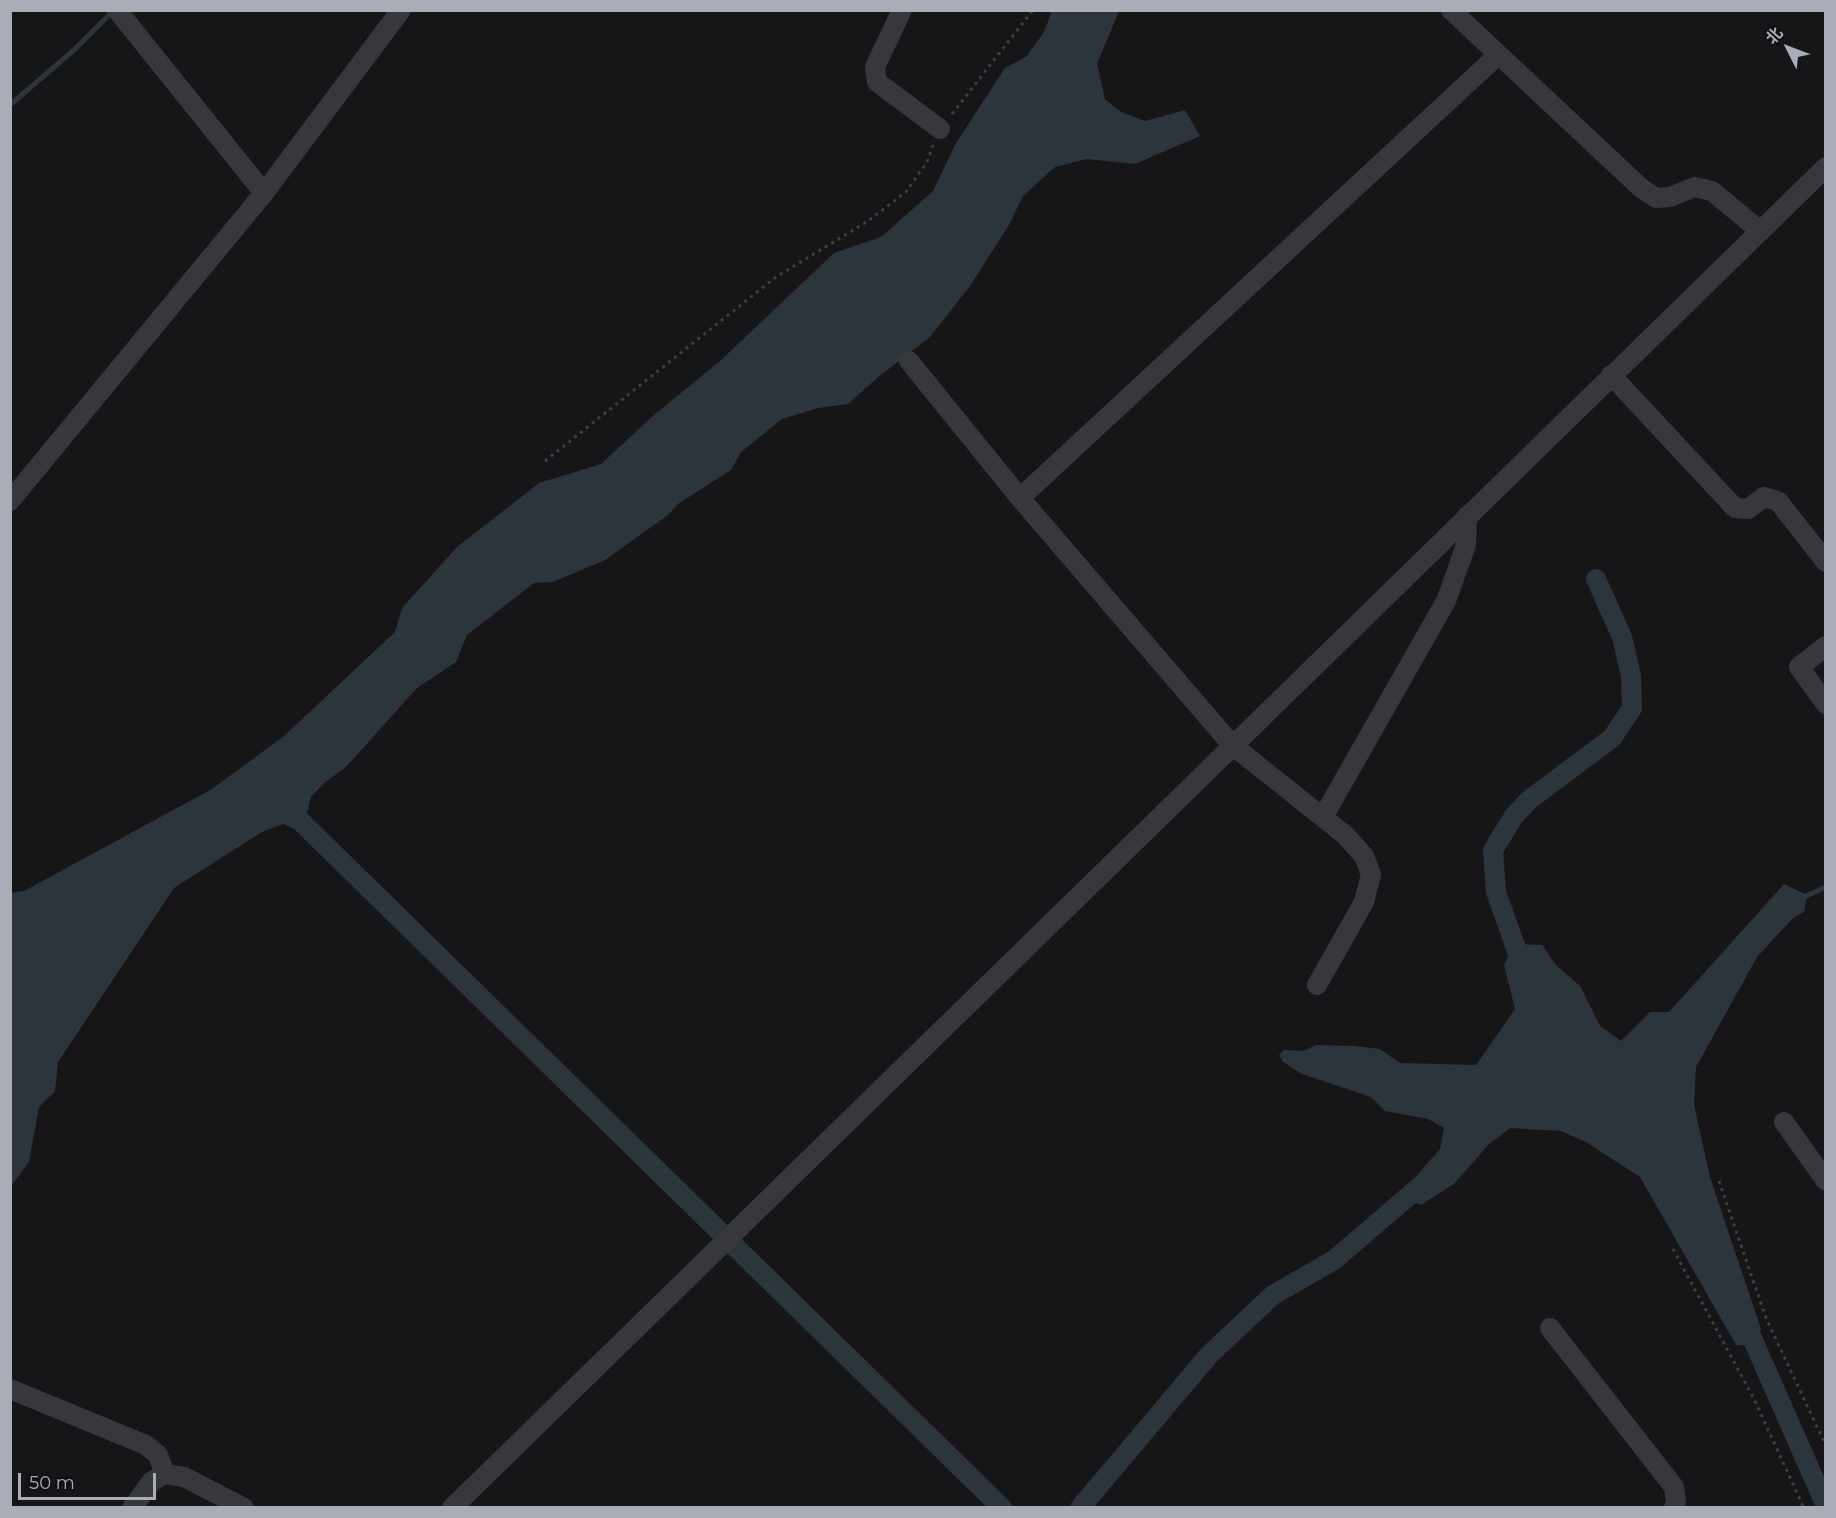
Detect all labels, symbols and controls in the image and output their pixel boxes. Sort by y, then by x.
north arrow [1758,18,1818,78]
text: 北 [1762,23,1787,48]
scale bar [21,1461,159,1499]
text: 50 m [29,1472,75,1494]

